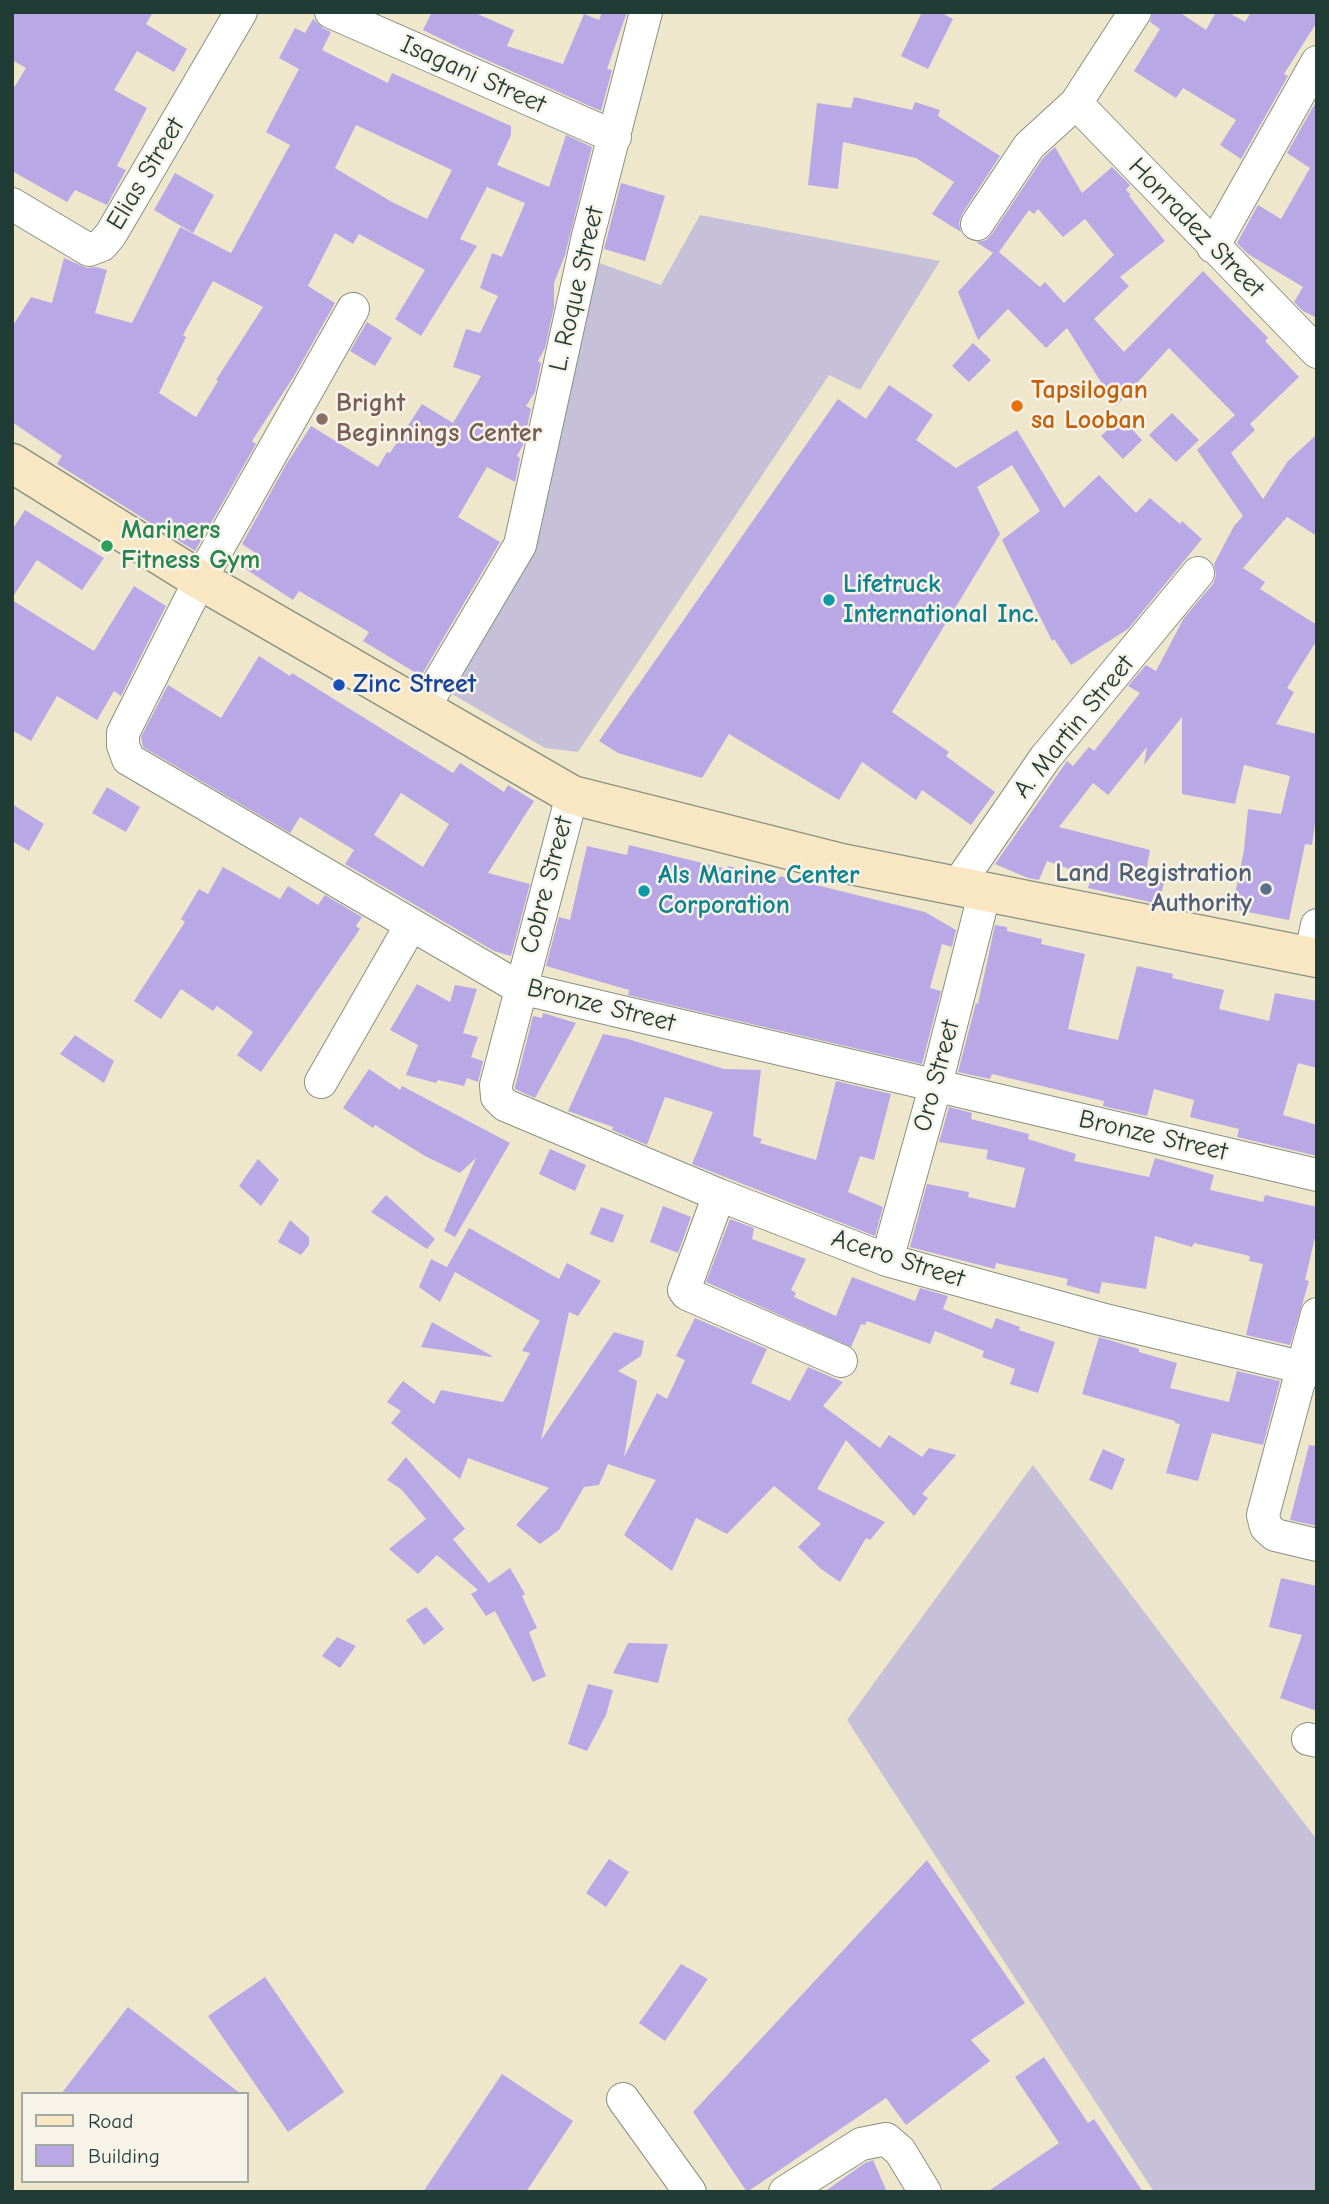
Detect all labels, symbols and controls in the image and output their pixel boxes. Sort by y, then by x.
street label: Isagani Street [396,29,550,121]
street label: Elias Street [100,112,192,236]
street label: Honradez Street [1122,152,1270,304]
street label: L. Roque Street [543,204,611,374]
place label: Tapsilogan sa Looban [1031,375,1148,436]
place label: Bright Beginnings Center [336,388,542,450]
marker: Tapsilogan sa Looban [1009,398,1025,414]
marker: Bright Beginnings Center [314,411,330,427]
place label: Mariners Fitness Gym [121,515,260,576]
marker: Mariners Fitness Gym [99,538,115,554]
place label: Lifetruck International Inc. [843,569,1039,630]
marker: Lifetruck International Inc. [821,592,837,608]
street label: A. Martin Street [1007,649,1141,805]
place label: Zinc Street [353,669,476,701]
marker: Zinc Street [331,677,347,693]
street label: Cobre Street [514,813,580,957]
place label: Land Registration Authority [1055,858,1252,920]
place label: Als Marine Center Corporation [658,860,860,922]
marker: Land Registration Authority [1258,881,1274,897]
marker: Als Marine Center Corporation [636,883,652,899]
street label: Bronze Street [524,973,678,1039]
street label: Oro Street [907,1017,967,1135]
street label: Bronze Street [1076,1104,1230,1168]
street label: Acero Street [828,1223,968,1295]
legend [21,2092,248,2183]
text: Road [88,2109,133,2133]
text: Building [88,2144,160,2168]

